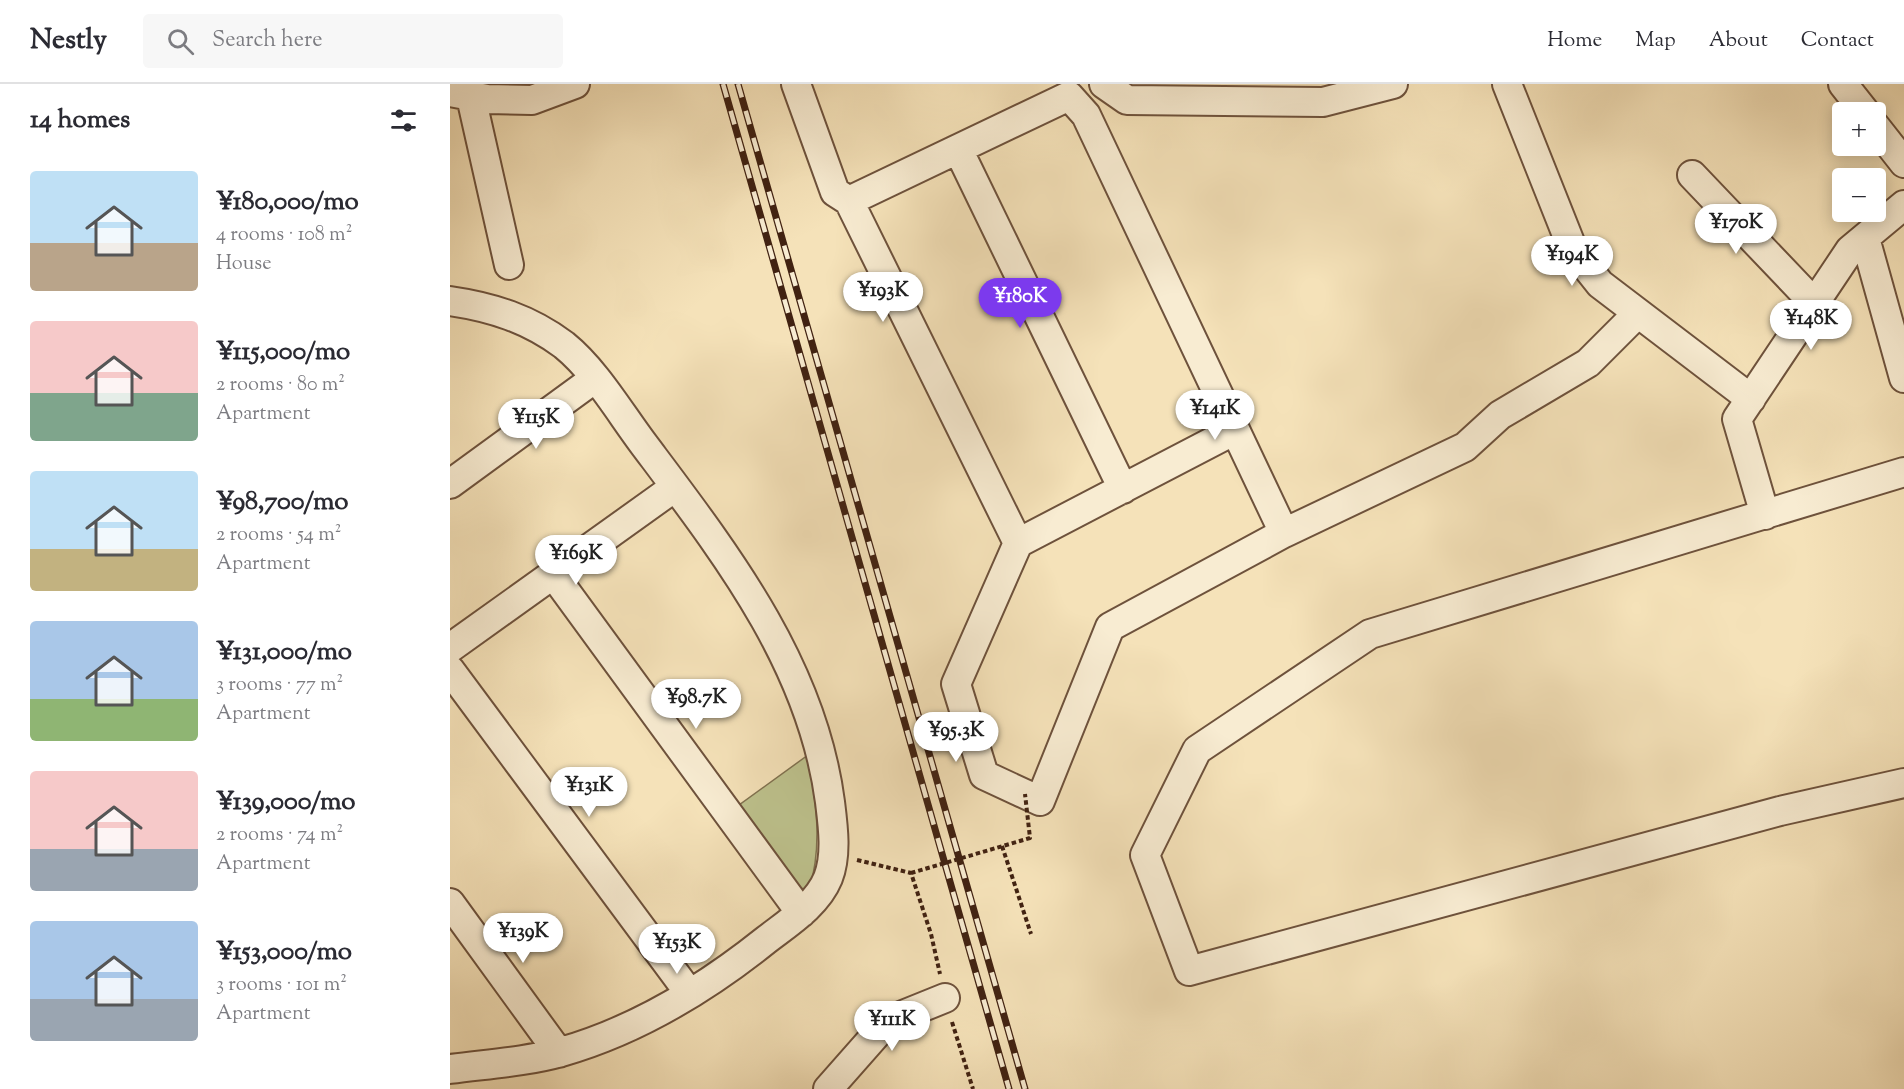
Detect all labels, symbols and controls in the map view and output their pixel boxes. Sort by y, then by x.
search box [143,14,563,68]
text: Nestly [30,21,107,61]
icon: search [164,25,197,58]
text: Search here [212,25,322,57]
text: Home [1547,26,1602,56]
text: Map [1635,26,1676,56]
text: About [1709,26,1768,56]
text: Contact [1801,26,1874,56]
text: 14 homes [30,102,130,139]
map controls [1832,102,1886,222]
button: + [1832,102,1886,156]
icon: filters [387,104,420,137]
button: − [1832,168,1886,222]
text: ¥180,000/mo [216,184,359,221]
icon: home [78,195,150,267]
pin: ¥170K [1694,204,1778,255]
text: ¥170K [1709,209,1763,238]
text: 4 rooms · 108 m² [216,221,352,250]
pin: ¥194K [1530,236,1614,287]
text: ¥194K [1545,241,1599,270]
text: House [216,250,271,279]
pin: ¥193K [841,272,925,323]
text: ¥193K [857,277,909,306]
pin: ¥180K [978,278,1062,329]
text: ¥180K [993,283,1047,312]
pin: ¥148K [1769,300,1853,351]
text: ¥148K [1784,305,1838,334]
text: ¥115,000/mo [216,334,350,371]
icon: home [78,345,150,417]
text: 2 rooms · 80 m² [216,371,345,400]
pin: ¥141K [1173,390,1257,441]
text: ¥141K [1189,395,1241,424]
pin: ¥115K [494,399,578,450]
text: Apartment [216,400,311,429]
text: ¥115K [512,404,560,433]
text: ¥98,700/mo [216,484,348,521]
icon: home [78,495,150,567]
text: 2 rooms · 54 m² [216,521,341,550]
pin: ¥169K [534,535,618,586]
text: ¥169K [549,540,603,569]
text: Apartment [216,550,311,579]
text: ¥131,000/mo [216,634,352,671]
icon: home [78,645,150,717]
text: 3 rooms · 77 m² [216,671,343,700]
pin: ¥98.7K [647,679,745,730]
text: ¥98.7K [665,684,727,713]
text: Apartment [216,700,311,729]
pin: ¥95.3K [907,712,1005,763]
text: ¥95.3K [927,717,985,746]
pin: ¥131K [547,767,631,818]
text: ¥131K [564,772,614,801]
text: ¥139,000/mo [216,784,355,821]
icon: home [78,795,150,867]
text: 2 rooms · 74 m² [216,821,343,850]
text: Apartment [216,850,311,879]
pin: ¥139K [481,913,565,964]
text: ¥139K [497,918,549,947]
pin: ¥153K [635,924,719,975]
text: ¥153K [652,929,702,958]
text: ¥153,000/mo [216,934,352,971]
icon: home [78,945,150,1017]
text: 3 rooms · 101 m² [216,971,347,1000]
text: Apartment [216,1000,311,1029]
pin: ¥111K [850,1001,934,1052]
text: ¥111K [868,1006,916,1035]

